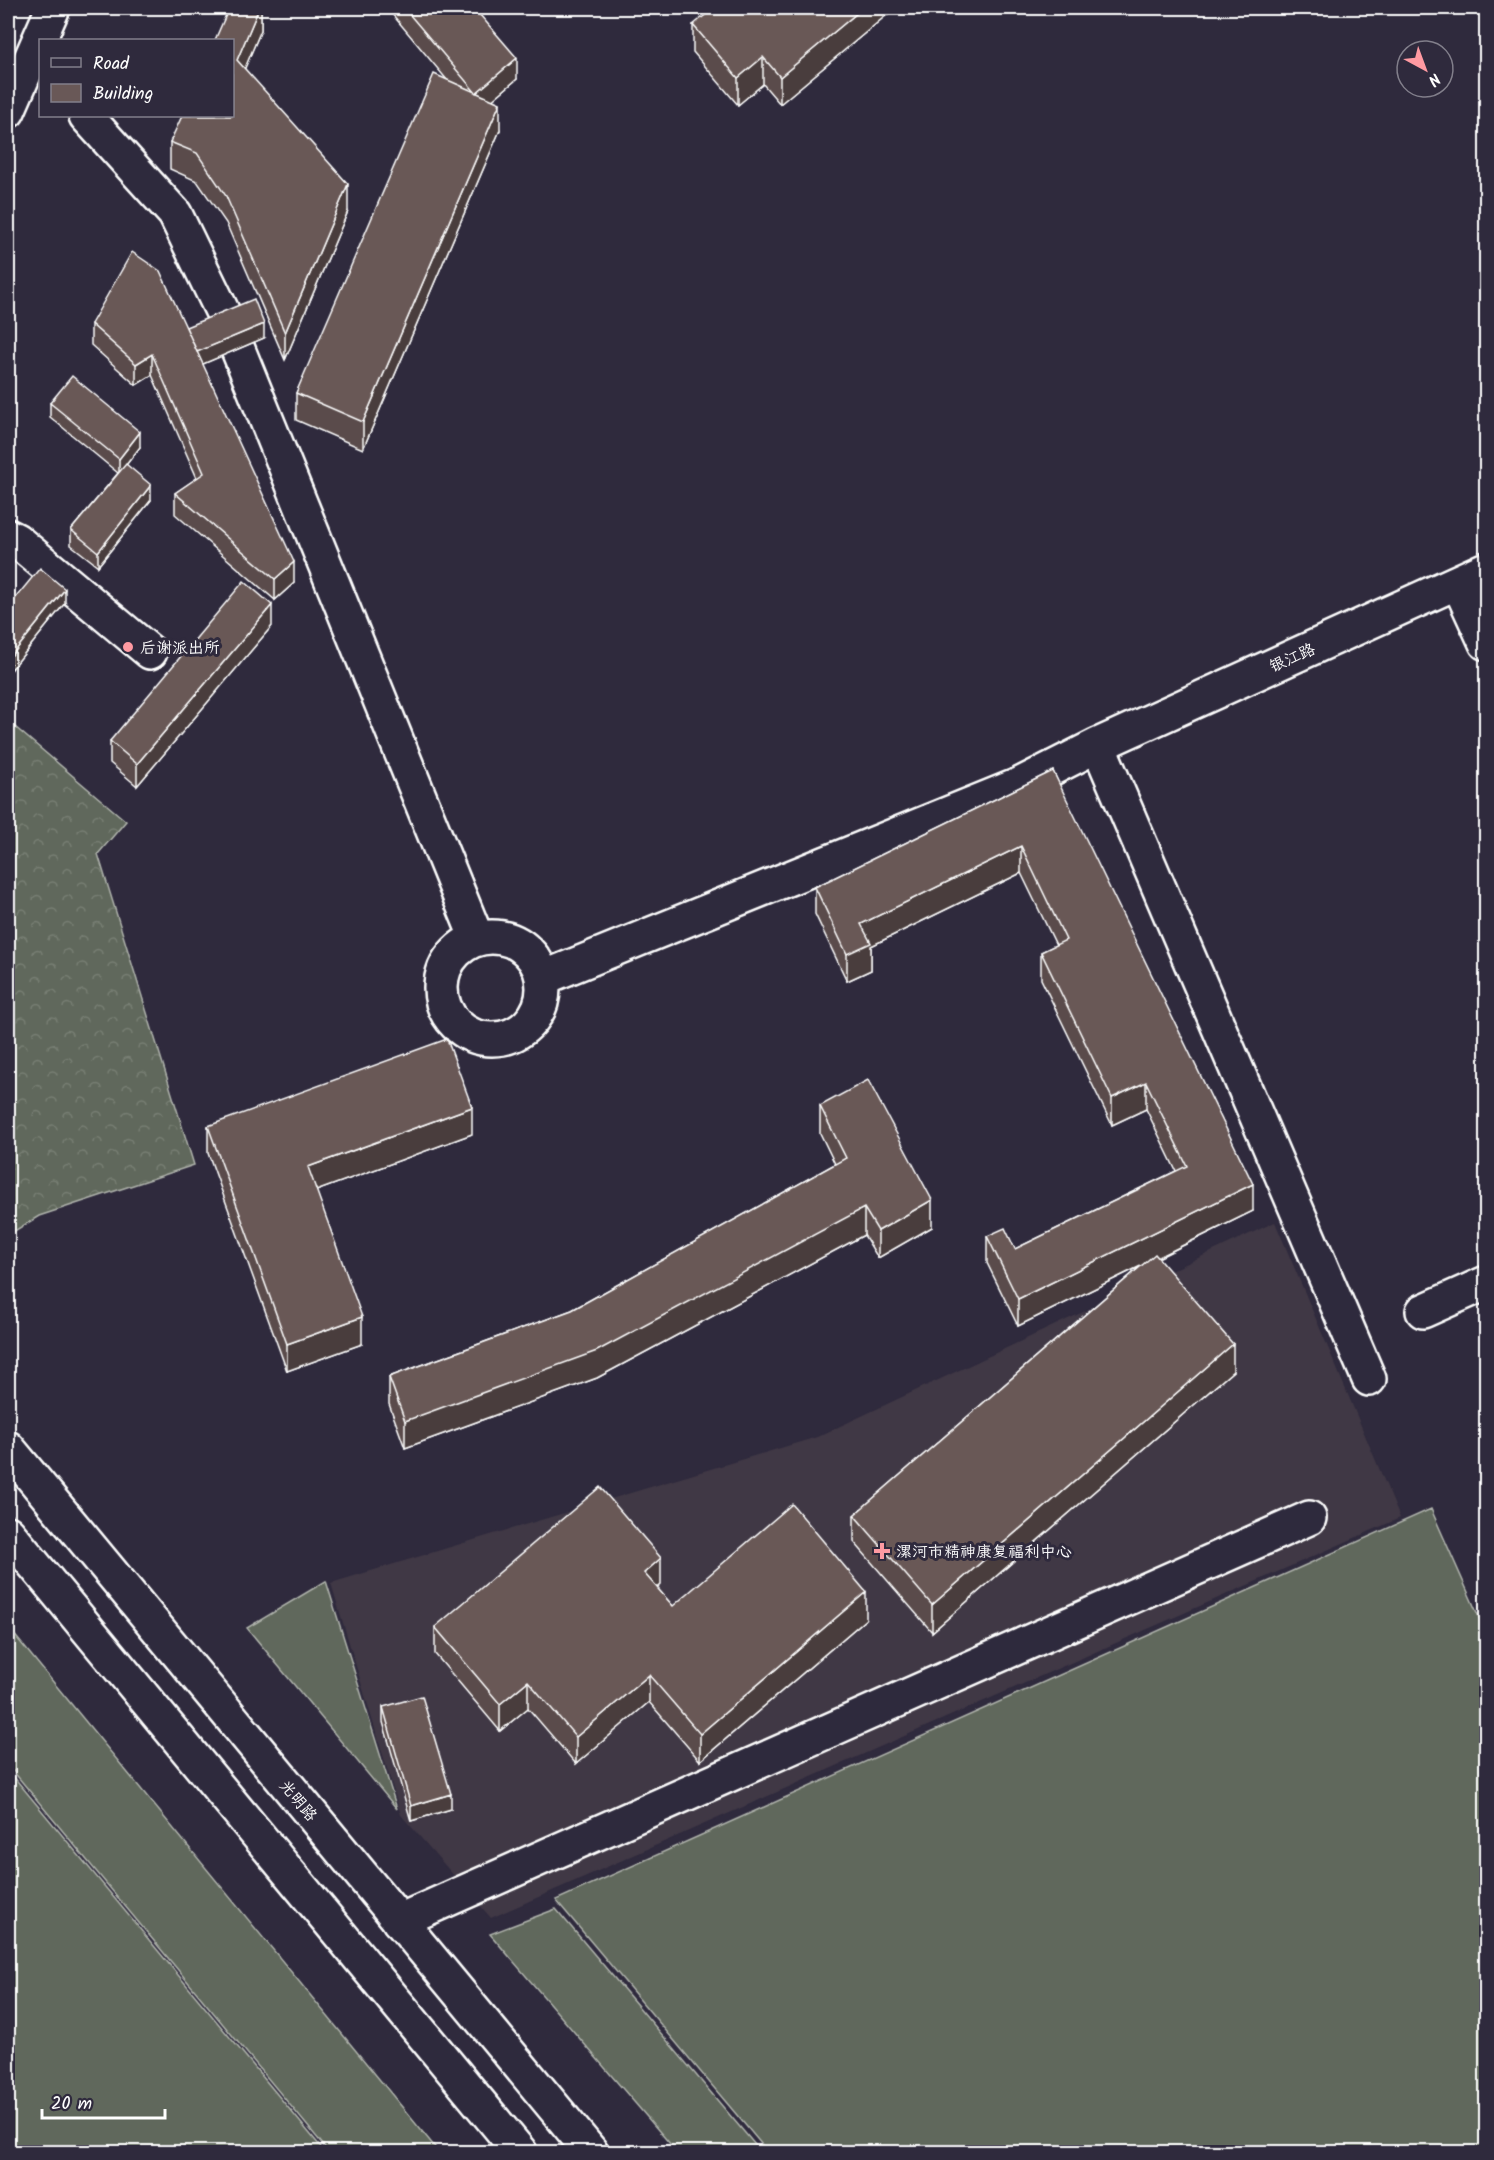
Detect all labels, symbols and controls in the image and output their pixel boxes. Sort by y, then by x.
legend [39,39,234,117]
north arrow [1395,39,1455,99]
text: Road [93,50,130,79]
text: N [1422,66,1446,92]
text: Building [93,80,153,109]
place label: 后谢派出所 [140,636,220,661]
street label: 银江路 [1266,637,1320,680]
marker: 后谢派出所 [121,640,135,654]
place label: 漯河市精神康复福利中心 [896,1540,1072,1565]
marker: 漯河市精神康复福利中心 [873,1542,891,1560]
street label: 光明路 [273,1775,323,1827]
scale bar [42,2082,165,2120]
text: 20 m [51,2090,92,2119]

